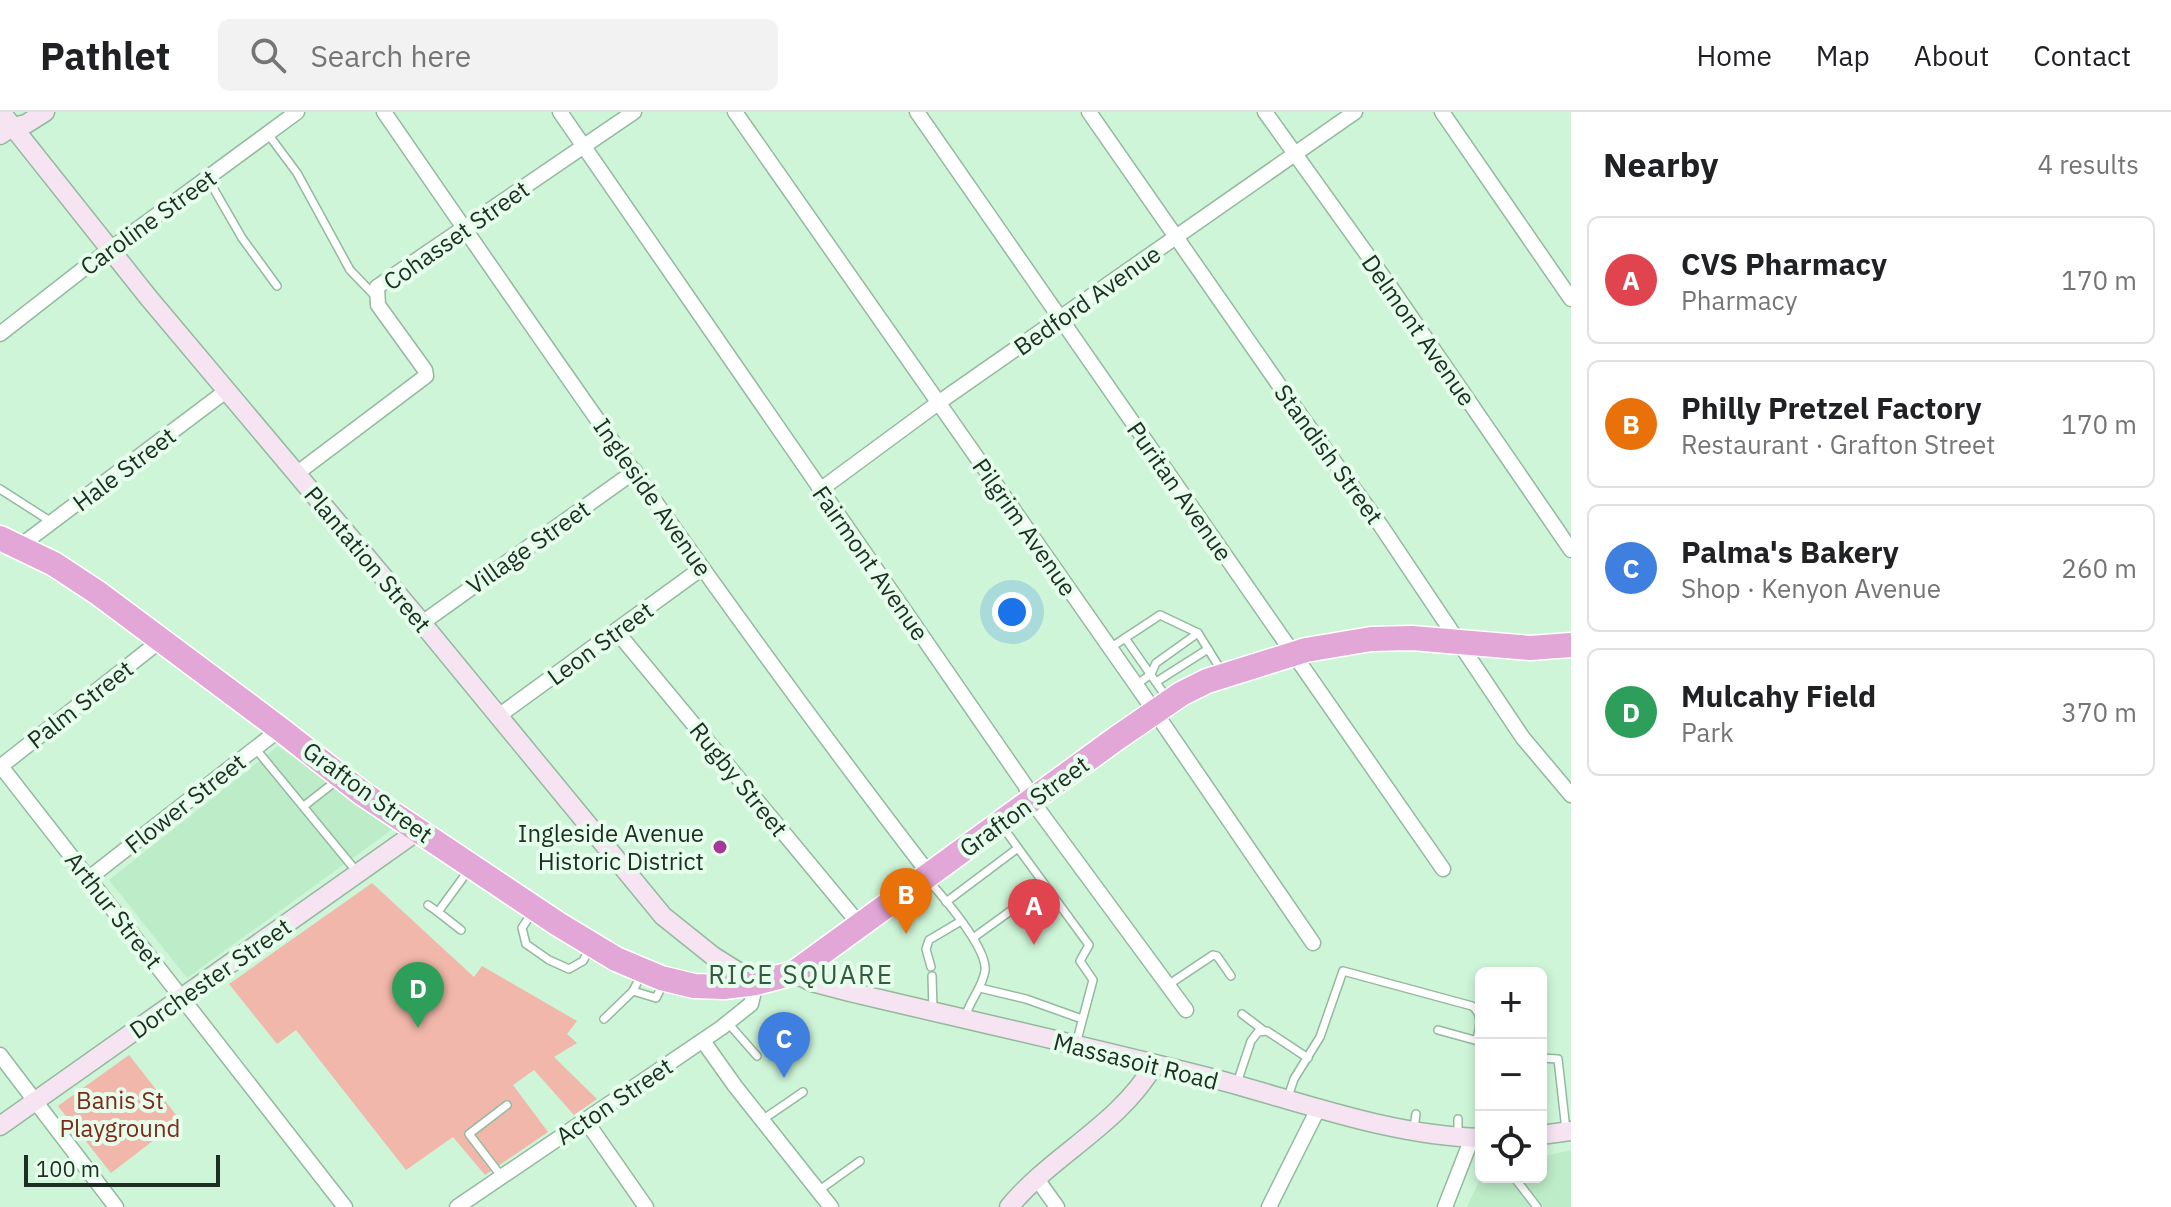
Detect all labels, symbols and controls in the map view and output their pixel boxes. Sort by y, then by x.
search box [218,19,778,91]
text: Pathlet [40,31,170,80]
icon: search [246,33,290,77]
text: Search here [310,36,471,75]
text: Home [1696,37,1772,74]
text: Map [1816,37,1870,74]
text: About [1914,37,1989,74]
text: Contact [2033,37,2131,74]
text: Nearby [1603,142,1718,186]
text: 4 results [2037,147,2139,181]
street label: Caroline Street [74,162,222,282]
street label: Cohasset Street [377,173,535,297]
street label: Bedford Avenue [1007,237,1167,363]
text: CVS Pharmacy [1681,244,1887,283]
street label: Delmont Avenue [1355,248,1483,412]
text: A [1622,263,1640,297]
text: 170 m [2061,263,2137,297]
text: Pharmacy [1681,283,1798,317]
street label: Standish Street [1267,378,1391,530]
text: Philly Pretzel Factory [1681,388,1981,427]
text: B [1622,407,1640,441]
text: 170 m [2061,407,2137,441]
street label: Ingleside Avenue [586,412,720,582]
street label: Puritan Avenue [1120,415,1240,567]
street label: Hale Street [66,420,182,518]
text: Restaurant · Grafton Street [1681,427,1995,461]
street label: Pilgrim Avenue [966,452,1084,602]
street label: Plantation Street [297,479,439,639]
street label: Fairmont Avenue [806,479,936,647]
street label: Village Street [460,493,596,601]
text: Palma's Bakery [1681,532,1899,571]
text: C [1623,551,1639,585]
text: 260 m [2061,551,2137,585]
text: Shop · Kenyon Avenue [1681,571,1941,605]
your location [992,592,1032,632]
street label: Leon Street [541,594,659,692]
street label: Palm Street [20,653,140,755]
text: Mulcahy Field [1681,676,1876,715]
text: D [1622,695,1640,729]
text: 370 m [2061,695,2137,729]
street label: Rugby Street [683,715,795,843]
text: Park [1681,715,1734,749]
street label: Grafton Street [297,734,439,850]
street label: Flower Street [118,746,252,860]
street label: Grafton Street [953,748,1095,864]
place label: Ingleside Avenue Historic District [518,817,704,877]
marker: Ingleside Avenue Historic District [711,838,729,856]
street label: Arthur Street [58,845,170,975]
pin: B [880,868,932,934]
pin: A [1008,879,1060,945]
street label: Dorchester Street [123,910,297,1046]
district label: RICE SQUARE [708,957,894,991]
pin: D [392,962,444,1028]
map controls [1475,967,1547,1183]
button: + [1475,967,1547,1039]
pin: C [758,1012,810,1078]
street label: Massasoit Road [1050,1025,1222,1097]
button: − [1475,1039,1547,1111]
street label: Acton Street [549,1050,679,1152]
park label: Banis St Playground [59,1084,181,1144]
button: locate [1475,1111,1547,1183]
scale bar [24,1151,220,1187]
text: 100 m [36,1154,100,1183]

